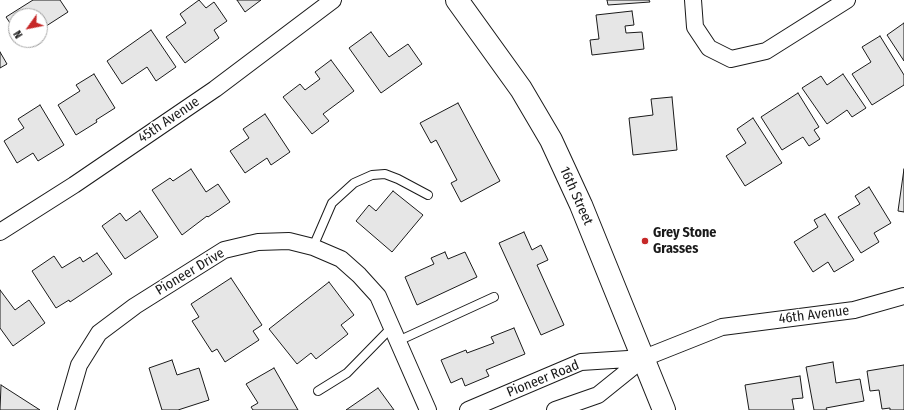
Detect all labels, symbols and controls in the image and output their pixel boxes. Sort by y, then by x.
north arrow [8,8,48,48]
text: N [11,28,26,41]
street label: 45th Avenue [135,93,203,147]
street label: 16th Street [556,164,596,228]
place label: Grey Stone Grasses [653,225,716,258]
marker: Grey Stone Grasses [640,236,650,246]
street label: Pioneer Drive [153,245,227,299]
street label: 46th Avenue [778,302,850,328]
street label: Pioneer Road [504,357,582,401]

